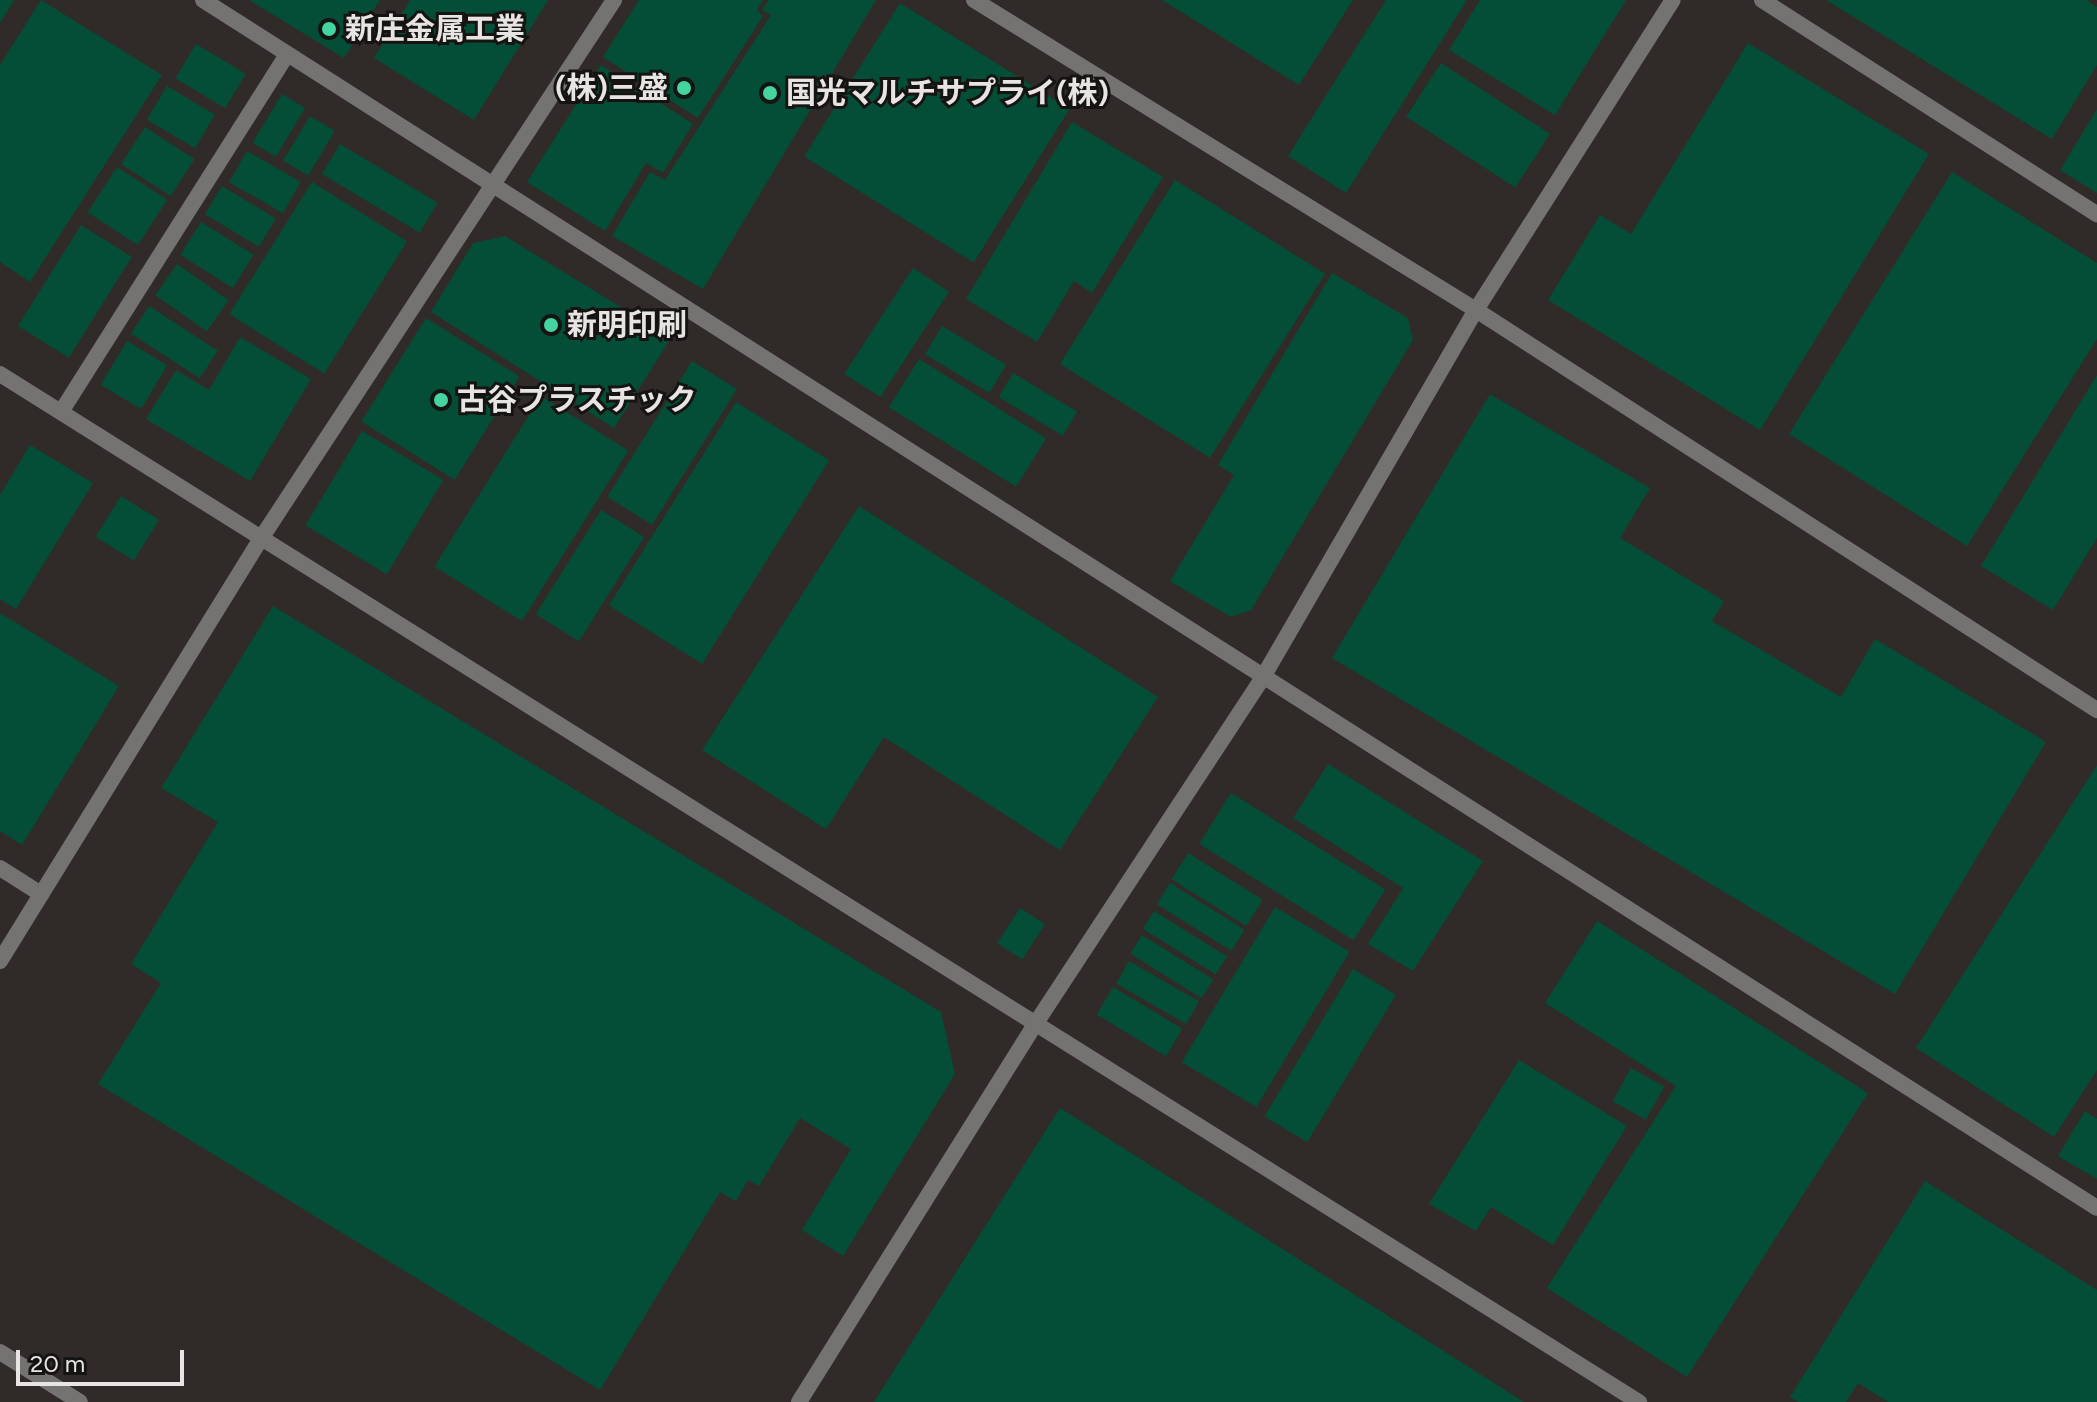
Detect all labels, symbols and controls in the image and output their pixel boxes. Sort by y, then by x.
place label: 新庄金属工業 [345,11,525,47]
marker: 新庄金属工業 [320,20,338,38]
place label: (株)三盛 [555,70,668,106]
place label: 国光マルチサプライ(株) [786,75,1109,111]
marker: (株)三盛 [675,79,693,97]
marker: 国光マルチサプライ(株) [761,84,779,102]
place label: 新明印刷 [567,307,687,343]
marker: 新明印刷 [542,316,560,334]
place label: 古谷プラスチック [457,382,697,418]
marker: 古谷プラスチック [432,391,450,409]
scale bar [20,1334,188,1384]
text: 20 m [30,1349,85,1378]

